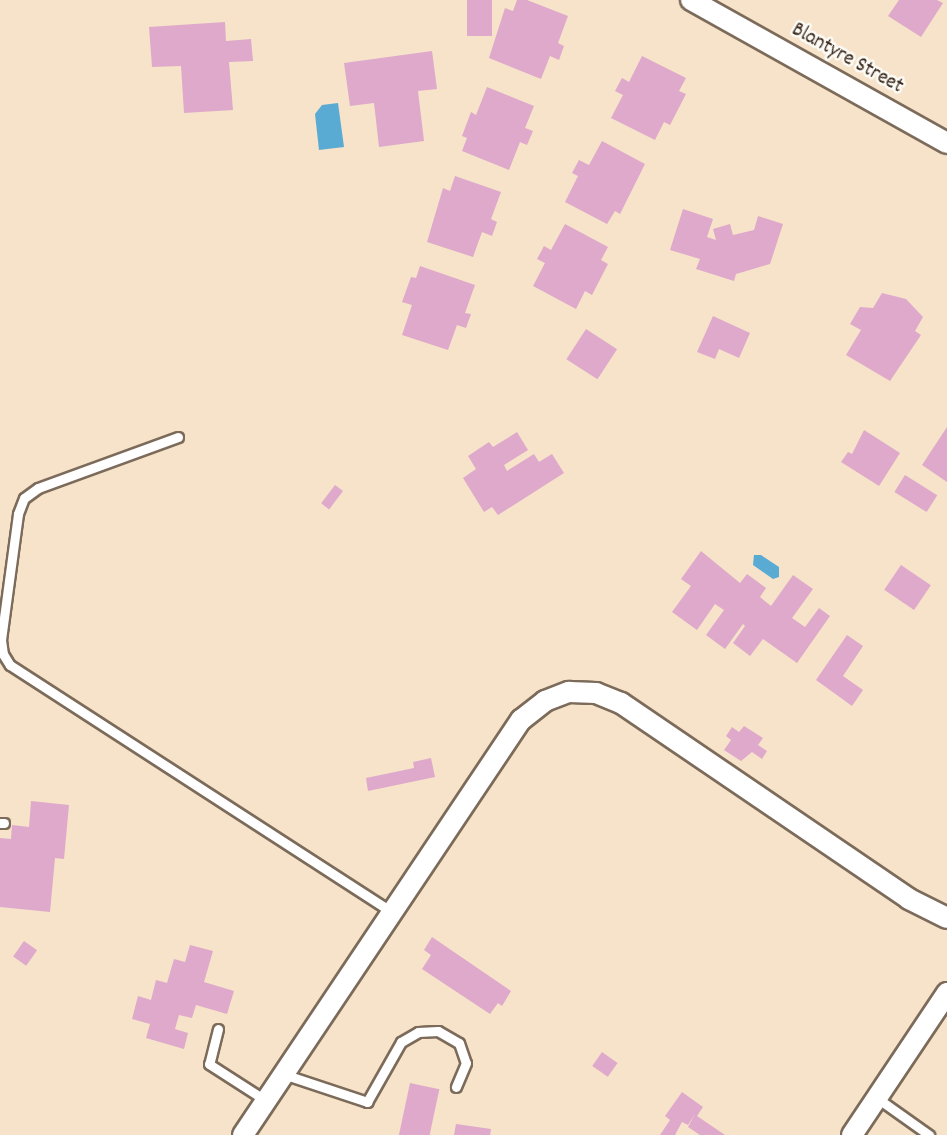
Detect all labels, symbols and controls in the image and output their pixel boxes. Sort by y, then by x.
street label: Blantyre Street [787,18,907,100]

